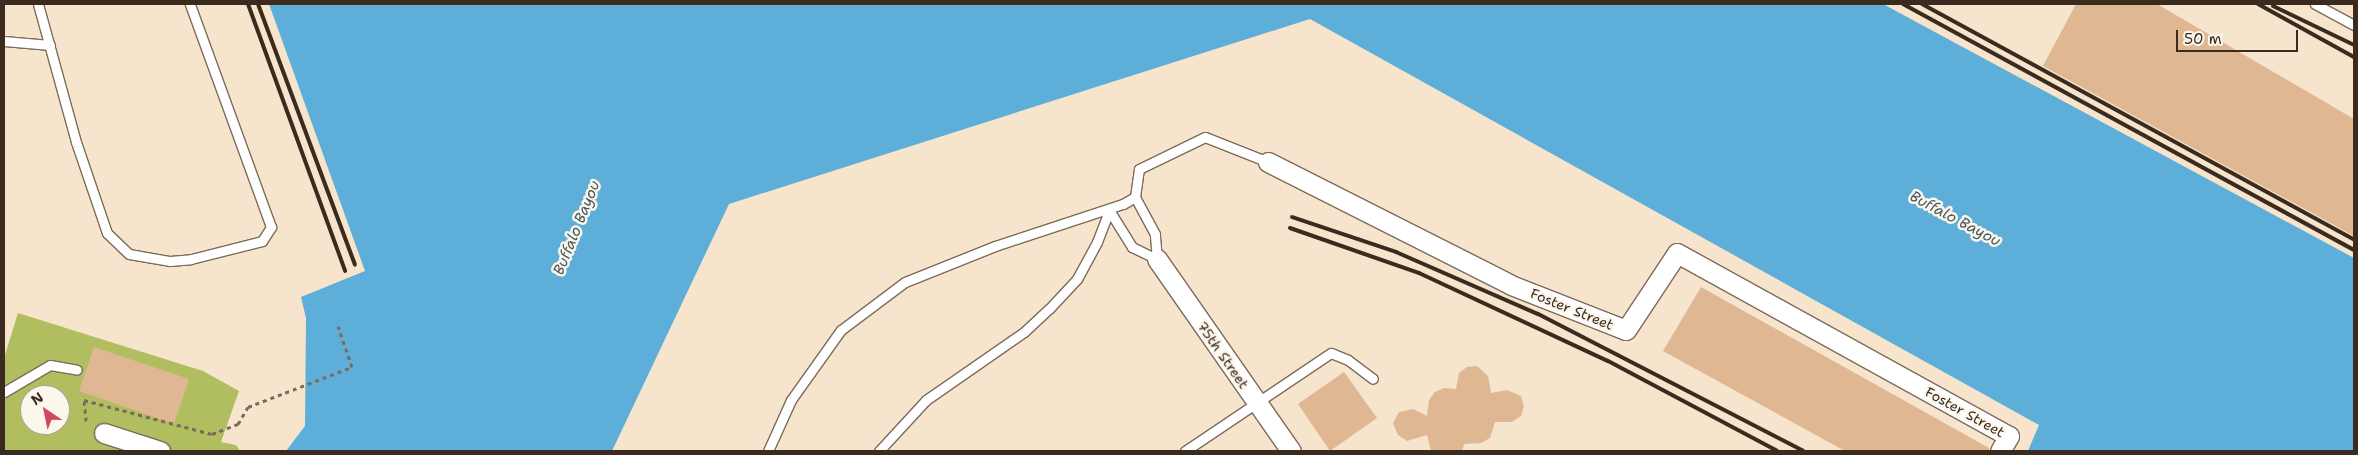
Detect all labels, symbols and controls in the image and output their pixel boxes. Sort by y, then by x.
scale bar [2178,20,2300,52]
text: 50 m [2184,29,2222,49]
water label: Buffalo Bayou [550,178,604,278]
water label: Buffalo Bayou [1907,188,2003,250]
street label: Foster Street [1528,285,1616,333]
street label: 75th Street [1194,318,1252,392]
street label: Foster Street [1922,383,2008,441]
north arrow [20,385,70,435]
text: N [28,388,47,409]

